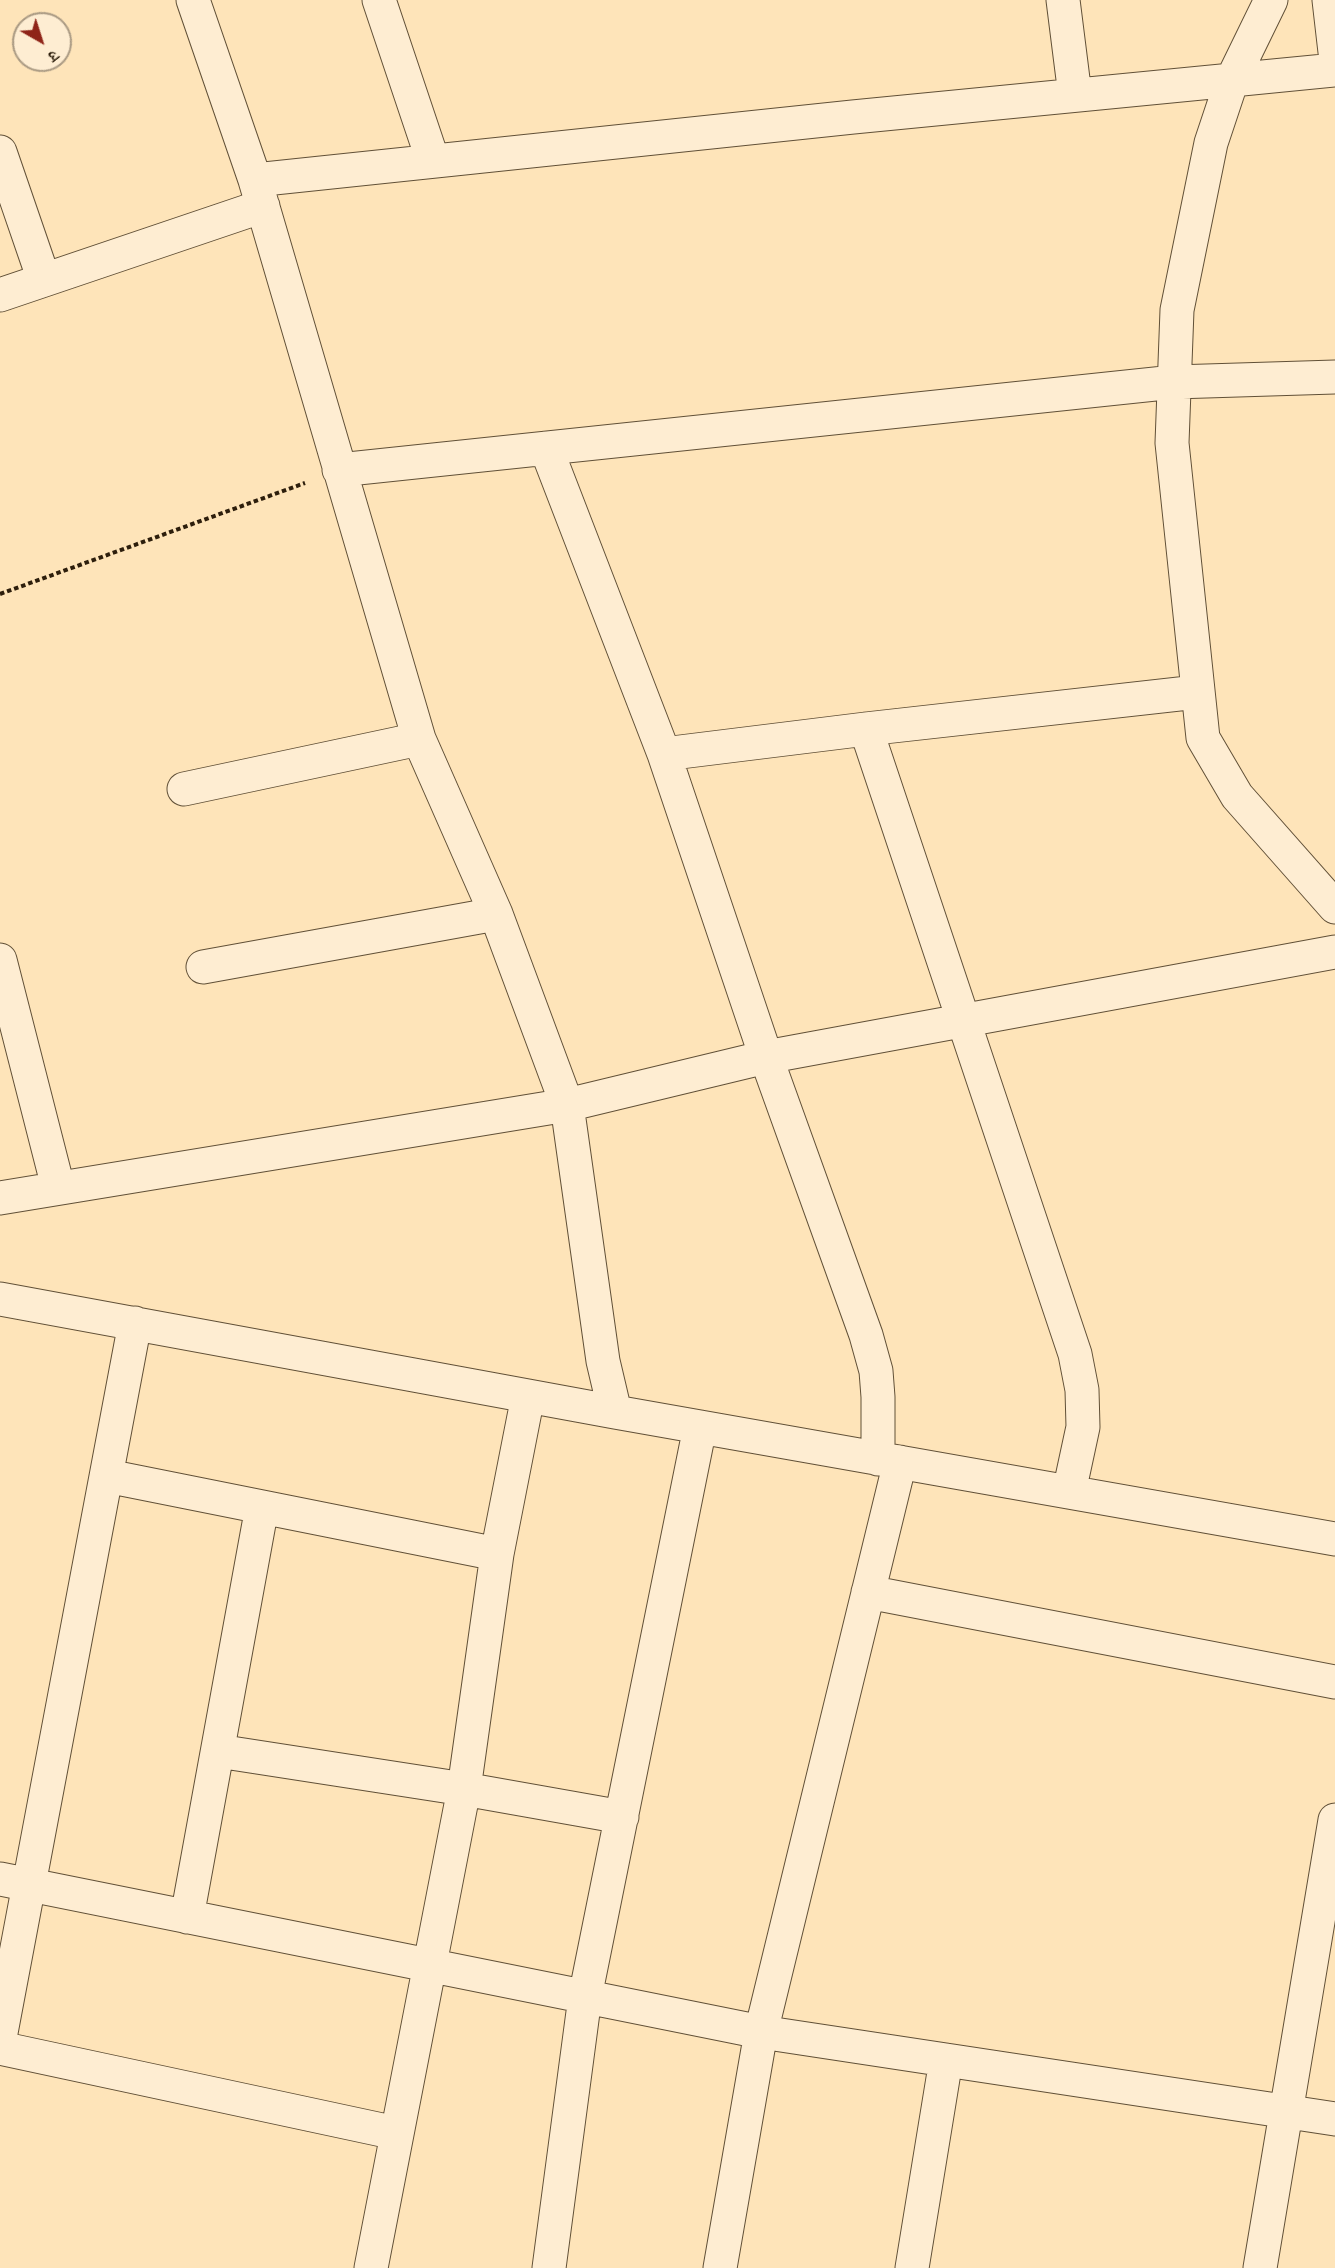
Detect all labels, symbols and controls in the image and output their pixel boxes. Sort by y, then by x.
north arrow [12,12,72,72]
text: उ [42,43,63,66]

